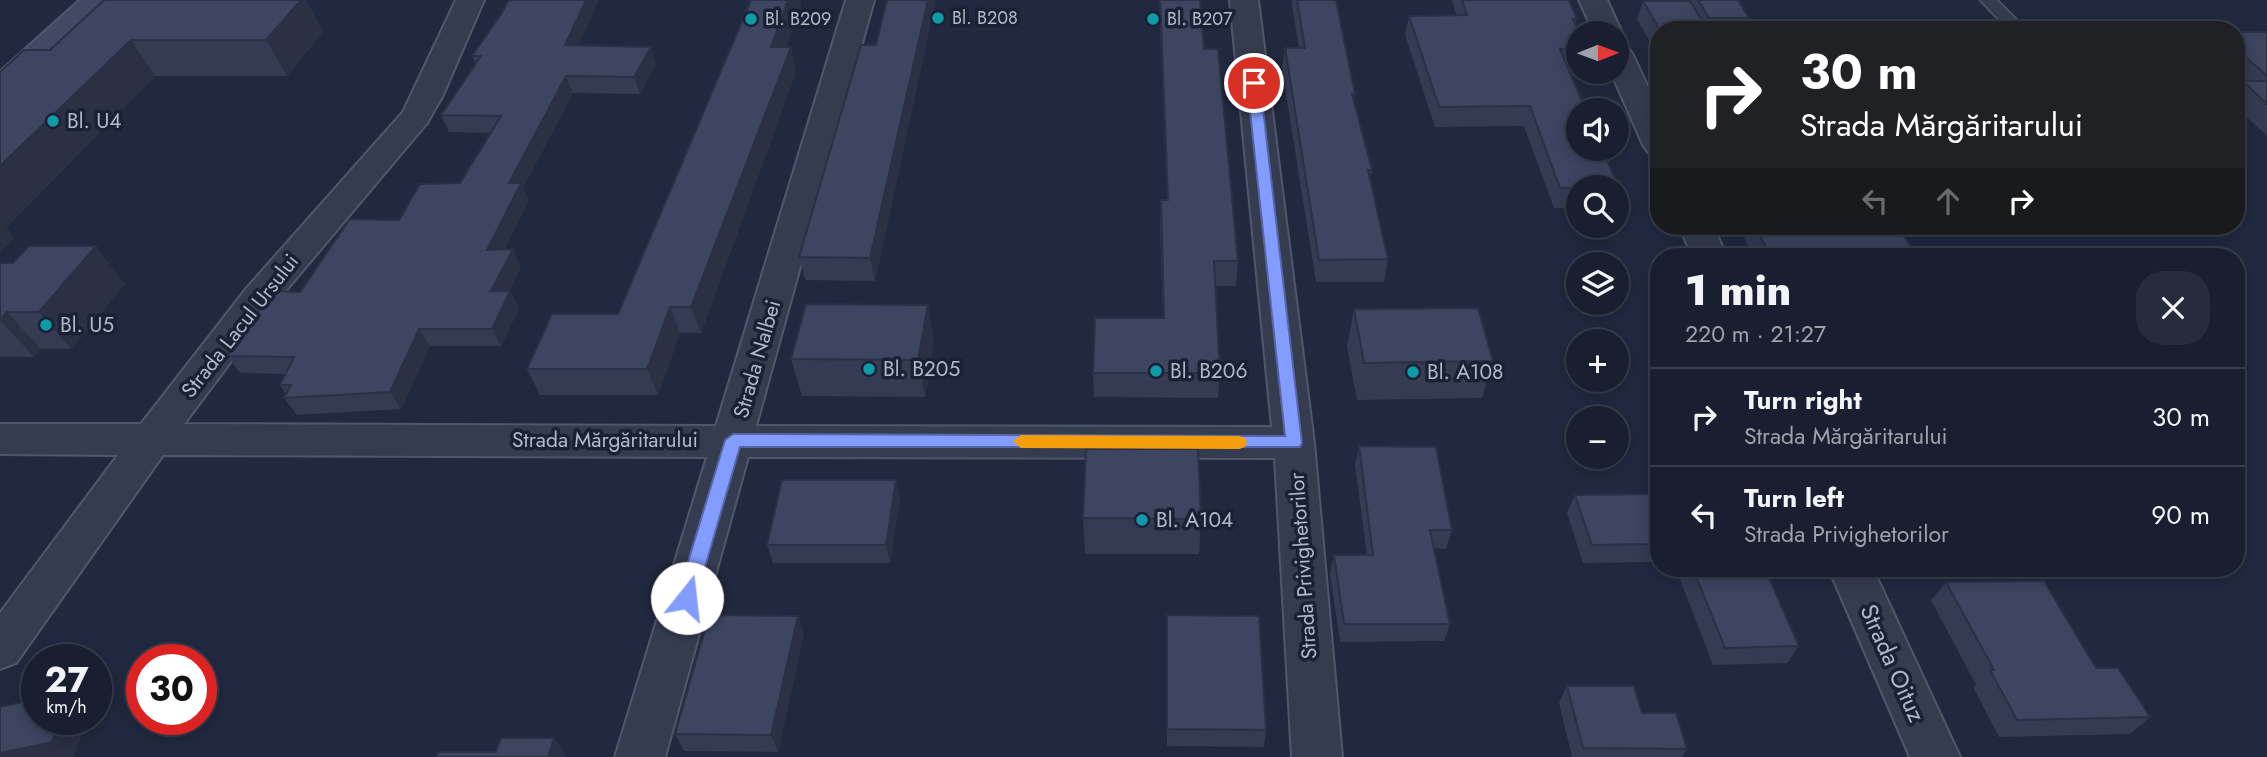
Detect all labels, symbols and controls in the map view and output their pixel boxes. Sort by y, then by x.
place label: Bl. B208 [952,5,1018,31]
place label: Bl. B209 [765,6,831,32]
place label: Bl. B207 [1167,6,1233,32]
marker: Bl. B208 [930,10,946,26]
marker: Bl. B209 [743,11,759,27]
marker: Bl. B207 [1145,11,1161,27]
north arrow [1566,21,1629,84]
map controls [1566,21,1629,469]
text: 30 m [1800,37,1918,107]
icon: right [1685,49,1776,140]
pin [1224,53,1284,113]
icon: arrive [1235,64,1273,102]
button: sound [1566,98,1629,161]
text: Strada Mărgăritarului [1800,102,2083,148]
place label: Bl. U4 [67,106,122,136]
marker: Bl. U4 [45,113,61,129]
button: search [1566,175,1629,238]
icon: left [1856,182,1894,220]
icon: ahead [1929,182,1967,220]
icon: right [2002,182,2040,220]
street label: Strada Lacul Ursului [174,248,306,404]
button: layers [1566,252,1629,315]
text: 1 min [1685,260,1791,321]
button: close [2136,271,2210,345]
street label: Strada Nalbei [726,296,788,422]
place label: Bl. U5 [60,310,114,340]
marker: Bl. U5 [38,317,54,333]
text: 220 m · 21:27 [1685,317,1826,351]
button: + [1566,329,1629,392]
place label: Bl. B205 [883,354,960,384]
place label: Bl. B206 [1170,356,1248,386]
place label: Bl. A108 [1427,357,1504,387]
marker: Bl. B205 [861,361,877,377]
marker: Bl. B206 [1148,363,1164,379]
marker: Bl. A108 [1405,364,1421,380]
text: Turn right [1744,381,1862,419]
icon: right [1685,398,1723,436]
text: 30 m [2152,398,2210,436]
button: − [1566,406,1629,469]
text: Strada Mărgăritarului [1744,419,1948,453]
street label: Strada Mărgăritarului [512,425,698,455]
street label: Strada Privighetorilor [1281,471,1324,660]
text: Turn left [1744,479,1844,517]
icon: left [1685,496,1723,534]
text: 90 m [2151,496,2210,534]
place label: Bl. A104 [1156,505,1233,535]
marker: Bl. A104 [1134,512,1150,528]
text: Strada Privighetorilor [1744,517,1949,551]
position arrow [650,561,724,635]
street label: Strada Oituz [1851,598,1935,728]
speed limit sign: 30 [126,644,217,735]
text: 27 [44,655,89,705]
text: km/h [46,694,87,720]

